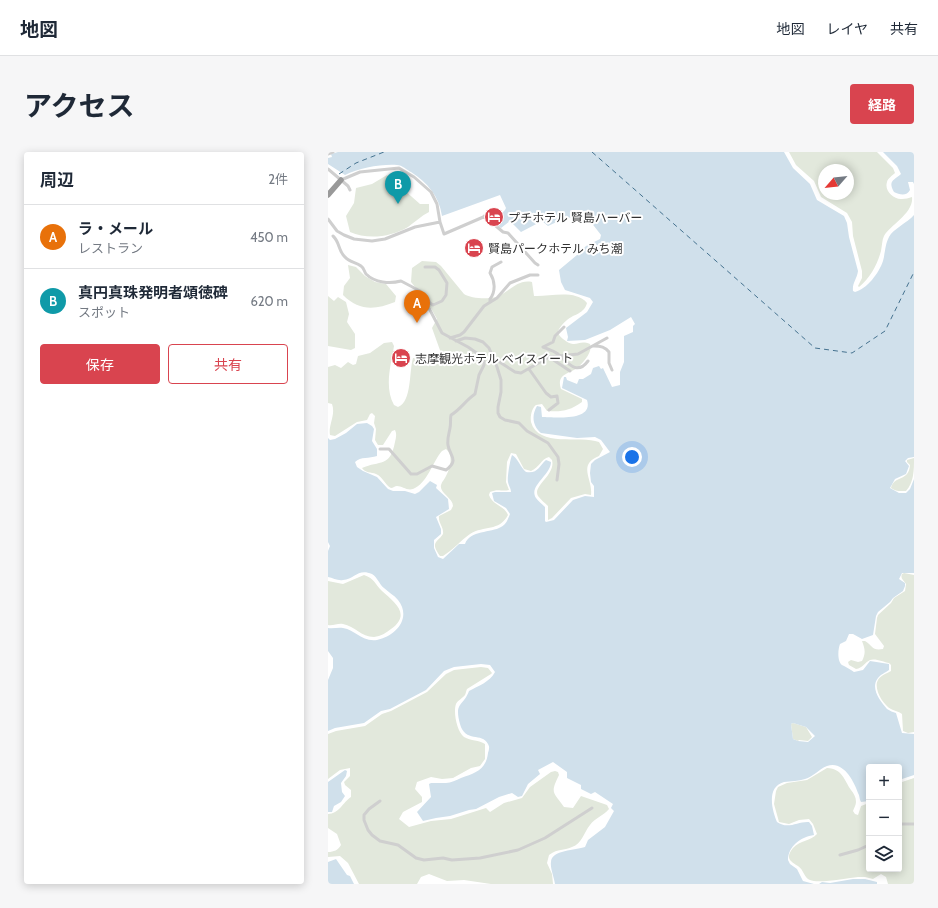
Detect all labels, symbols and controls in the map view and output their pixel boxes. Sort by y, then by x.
text: 地図 [20,18,58,41]
text: 地図 [776,20,804,38]
text: レイヤ [826,20,868,38]
text: 共有 [890,20,918,38]
button: 経路 [850,84,914,124]
text: アクセス [24,89,135,123]
north arrow [818,164,854,200]
text: 周辺 [40,170,74,190]
text: 2件 [268,171,288,187]
pin: B [385,171,411,204]
hotel icon: プチホテル 賢島ハーバー [483,206,505,228]
place label: プチホテル 賢島ハーバー [508,210,643,225]
text: ラ・メール [78,220,153,238]
text: A [49,229,57,245]
text: 450 m [250,229,288,245]
hotel icon: 賢島パークホテル みち潮 [463,237,485,259]
text: レストラン [78,240,143,256]
place label: 賢島パークホテル みち潮 [488,241,623,256]
text: 真円真珠発明者頌徳碑 [78,284,228,302]
pin: A [404,290,430,323]
text: B [49,293,57,309]
text: 620 m [250,293,288,309]
text: スポット [78,304,130,320]
button: 保存 [40,344,160,384]
button: 共有 [168,344,288,384]
hotel icon: 志摩観光ホテル ベイスイート [390,347,412,369]
place label: 志摩観光ホテル ベイスイート [415,351,573,366]
your location [622,447,642,467]
map controls [866,764,902,872]
button: + [866,764,902,800]
button: − [866,800,902,836]
button: layers [866,836,902,872]

